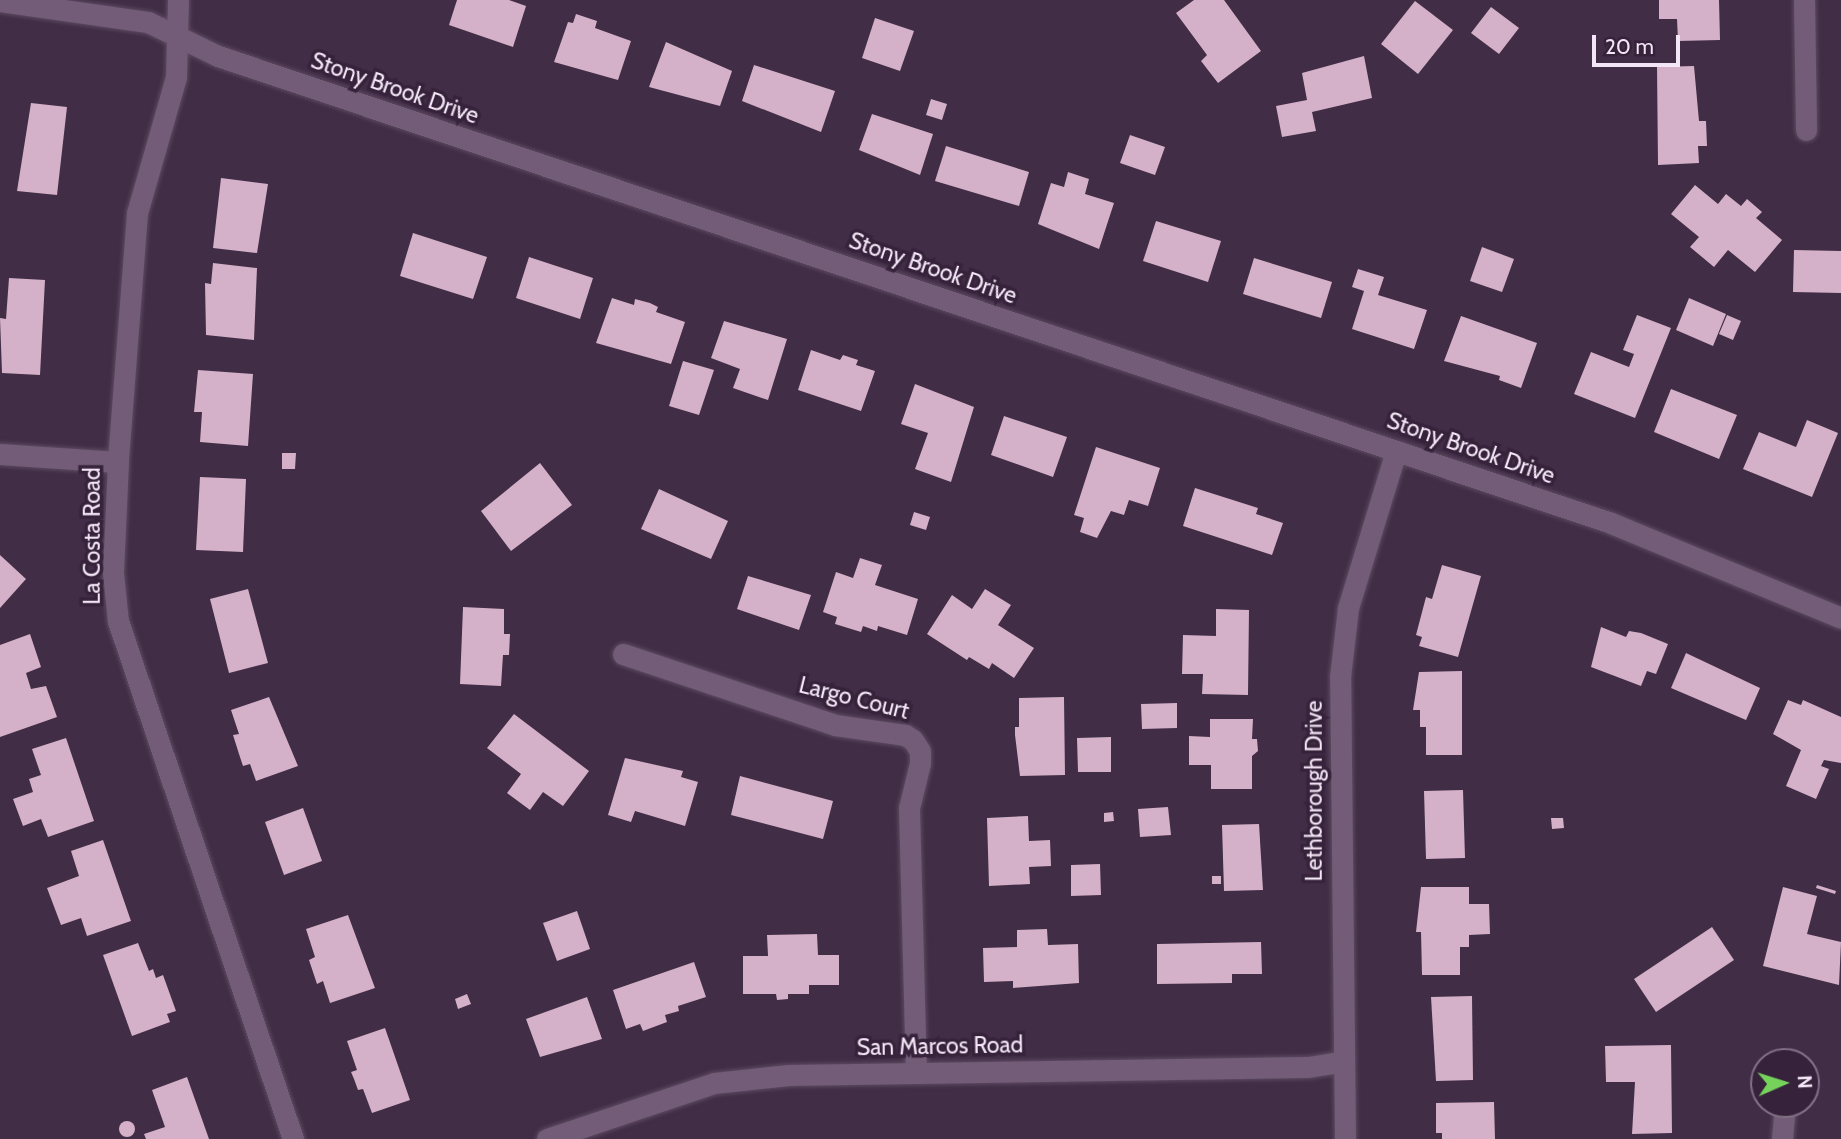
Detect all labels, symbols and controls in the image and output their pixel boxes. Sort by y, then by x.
scale bar [1596,21,1684,65]
text: 20 m [1605,34,1654,59]
street label: Stony Brook Drive [307,46,483,130]
street label: Stony Brook Drive [845,226,1021,310]
street label: Stony Brook Drive [1383,406,1559,490]
street label: La Costa Road [78,467,106,605]
street label: Largo Court [796,671,912,725]
street label: Lethborough Drive [1300,700,1328,882]
street label: San Marcos Road [856,1031,1024,1061]
north arrow [1750,1048,1820,1118]
text: N [1793,1075,1816,1089]

